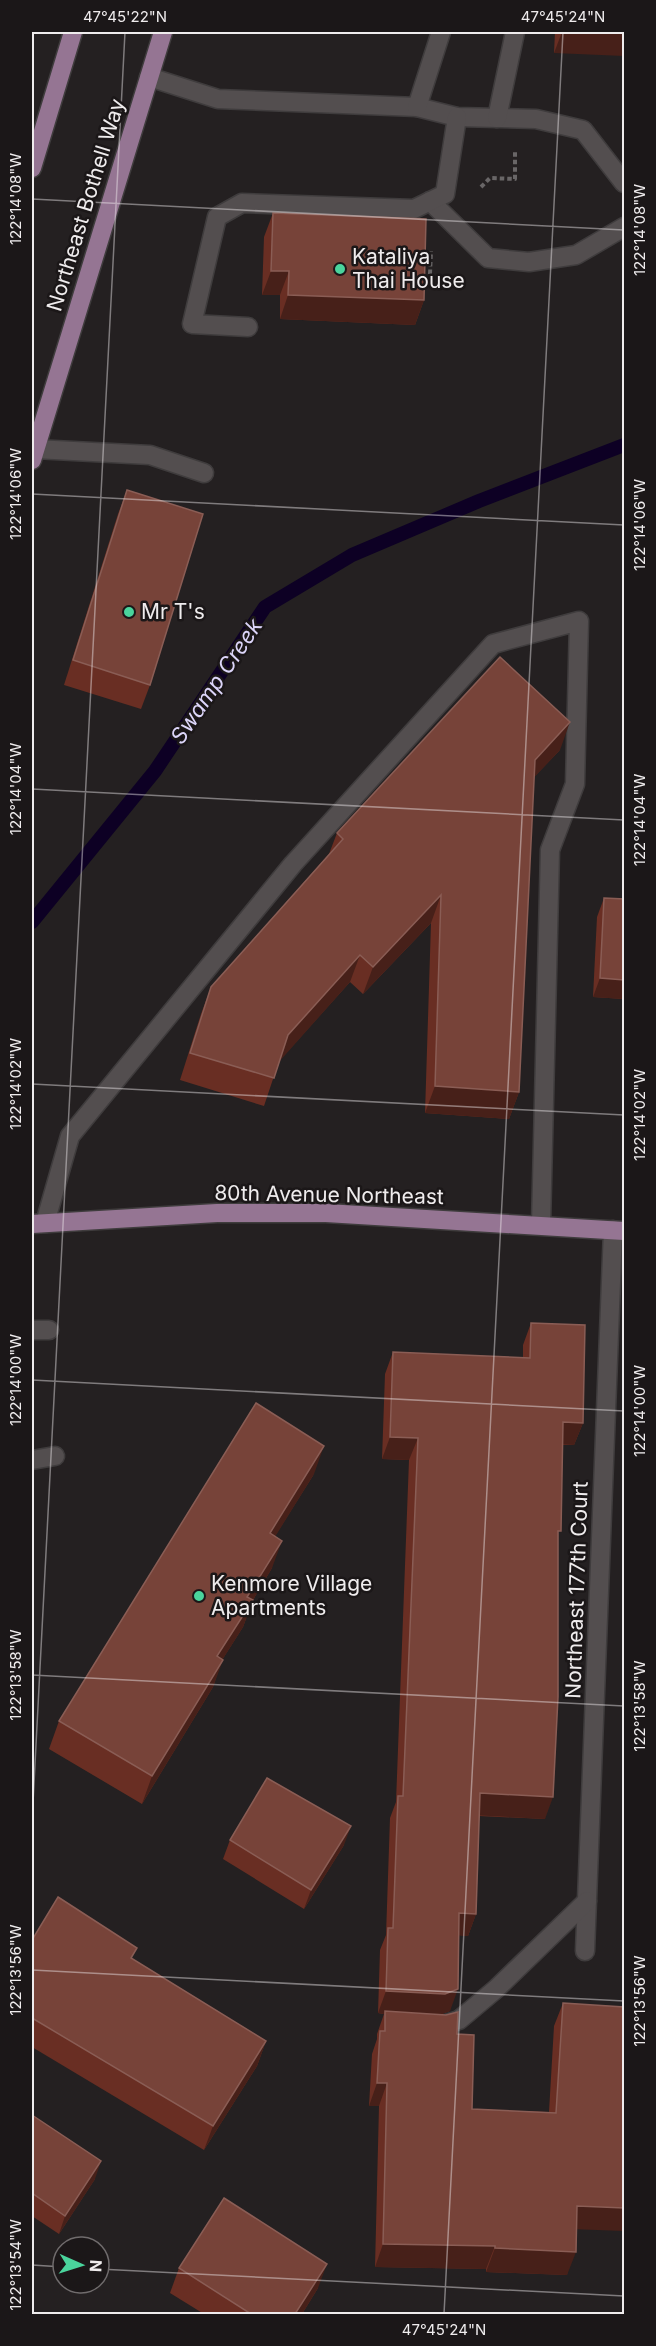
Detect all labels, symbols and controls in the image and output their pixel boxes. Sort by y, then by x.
text: 47°45'22"N [83,7,167,26]
text: 47°45'24"N [521,7,605,26]
street label: Northeast Bothell Way [41,95,130,314]
text: 122°14'08"W [6,153,25,245]
text: 122°14'08"W [630,184,649,276]
place label: Kataliya Thai House [352,244,465,293]
marker: Kataliya Thai House [333,262,347,276]
text: 122°14'06"W [6,448,25,540]
text: 122°14'06"W [630,479,649,571]
place label: Mr T's [141,599,205,624]
marker: Mr T's [122,605,136,619]
water label: Swamp Creek [165,613,268,749]
text: 122°14'04"W [6,743,25,835]
text: 122°14'04"W [630,774,649,866]
text: 122°14'02"W [6,1038,25,1130]
text: 122°14'02"W [630,1069,649,1161]
street label: 80th Avenue Northeast [214,1180,444,1209]
text: 122°14'00"W [6,1334,25,1426]
text: 122°14'00"W [630,1365,649,1457]
street label: Northeast 177th Court [560,1481,593,1699]
place label: Kenmore Village Apartments [211,1571,372,1620]
marker: Kenmore Village Apartments [192,1589,206,1603]
text: 122°13'58"W [6,1629,25,1721]
text: 122°13'58"W [630,1660,649,1752]
text: 122°13'56"W [6,1924,25,2016]
text: 122°13'56"W [630,1955,649,2047]
text: 122°13'54"W [6,2219,25,2311]
north arrow [51,2235,111,2295]
text: N [86,2259,106,2272]
text: 47°45'24"N [402,2320,486,2339]

